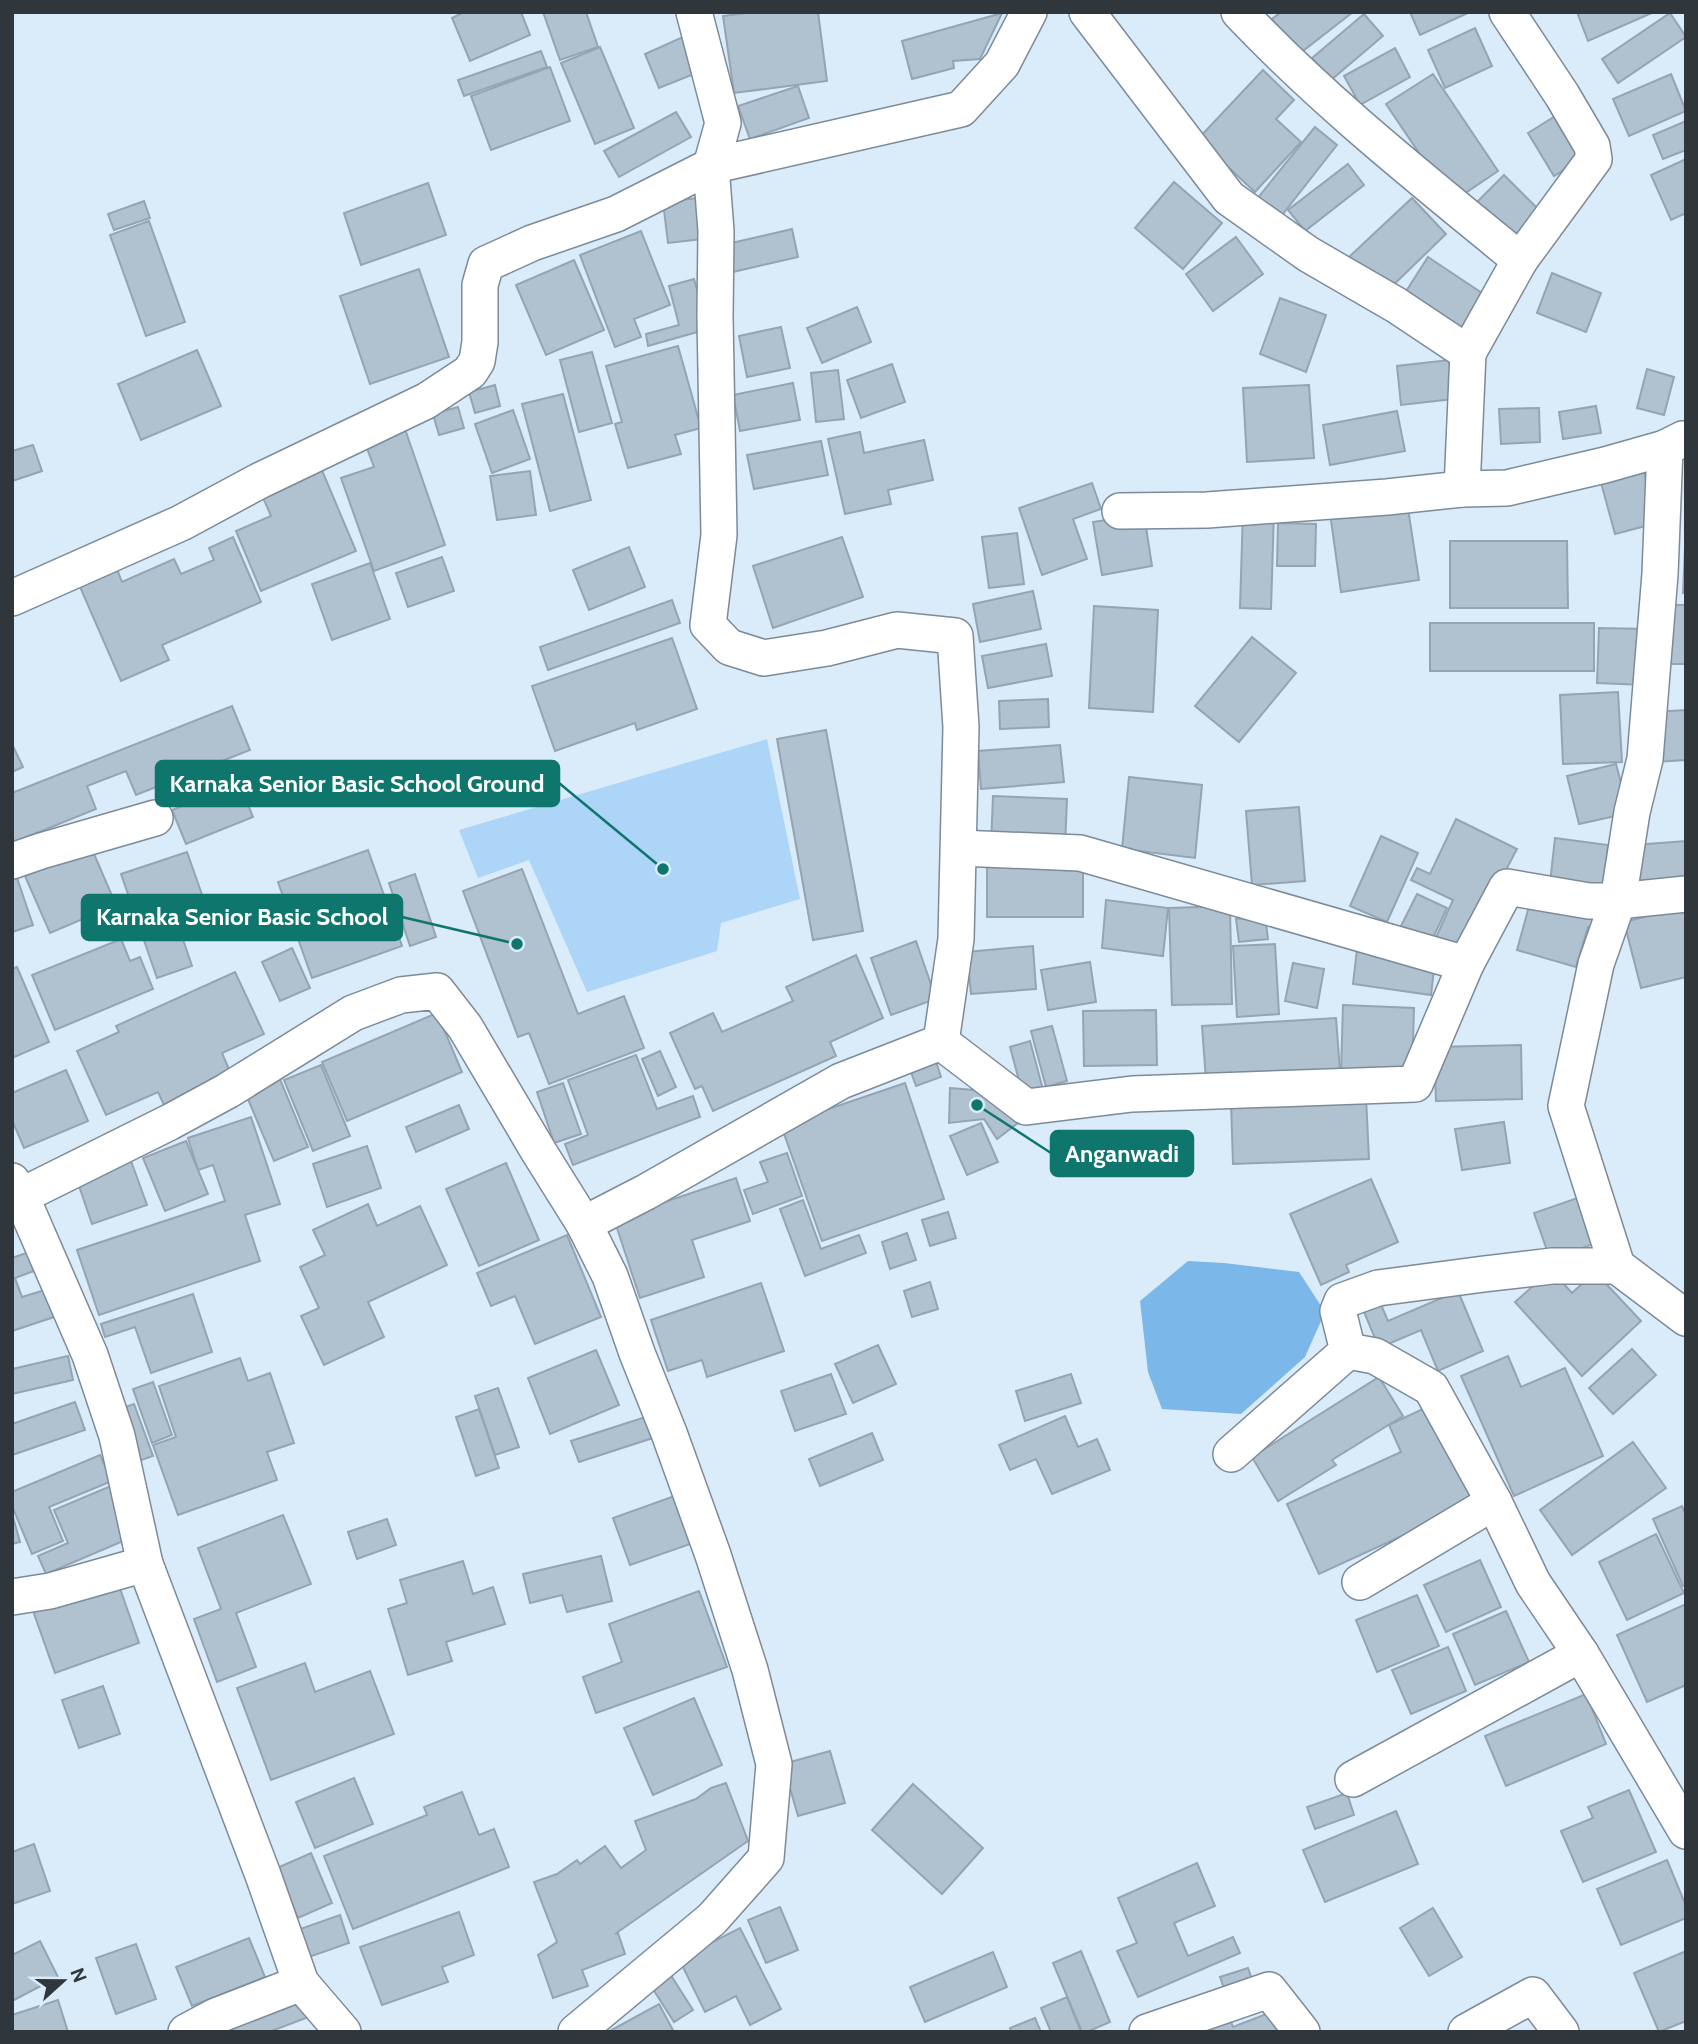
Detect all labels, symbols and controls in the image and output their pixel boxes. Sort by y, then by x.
callout: Karnaka Senior Basic School Ground [156,761,559,806]
text: Karnaka Senior Basic School Ground [170,769,544,798]
callout: Karnaka Senior Basic School [82,895,402,940]
text: Karnaka Senior Basic School [96,902,388,931]
callout: Anganwadi [1051,1131,1193,1176]
text: Anganwadi [1065,1139,1179,1168]
north arrow [28,1946,98,2016]
text: N [65,1965,92,1985]

